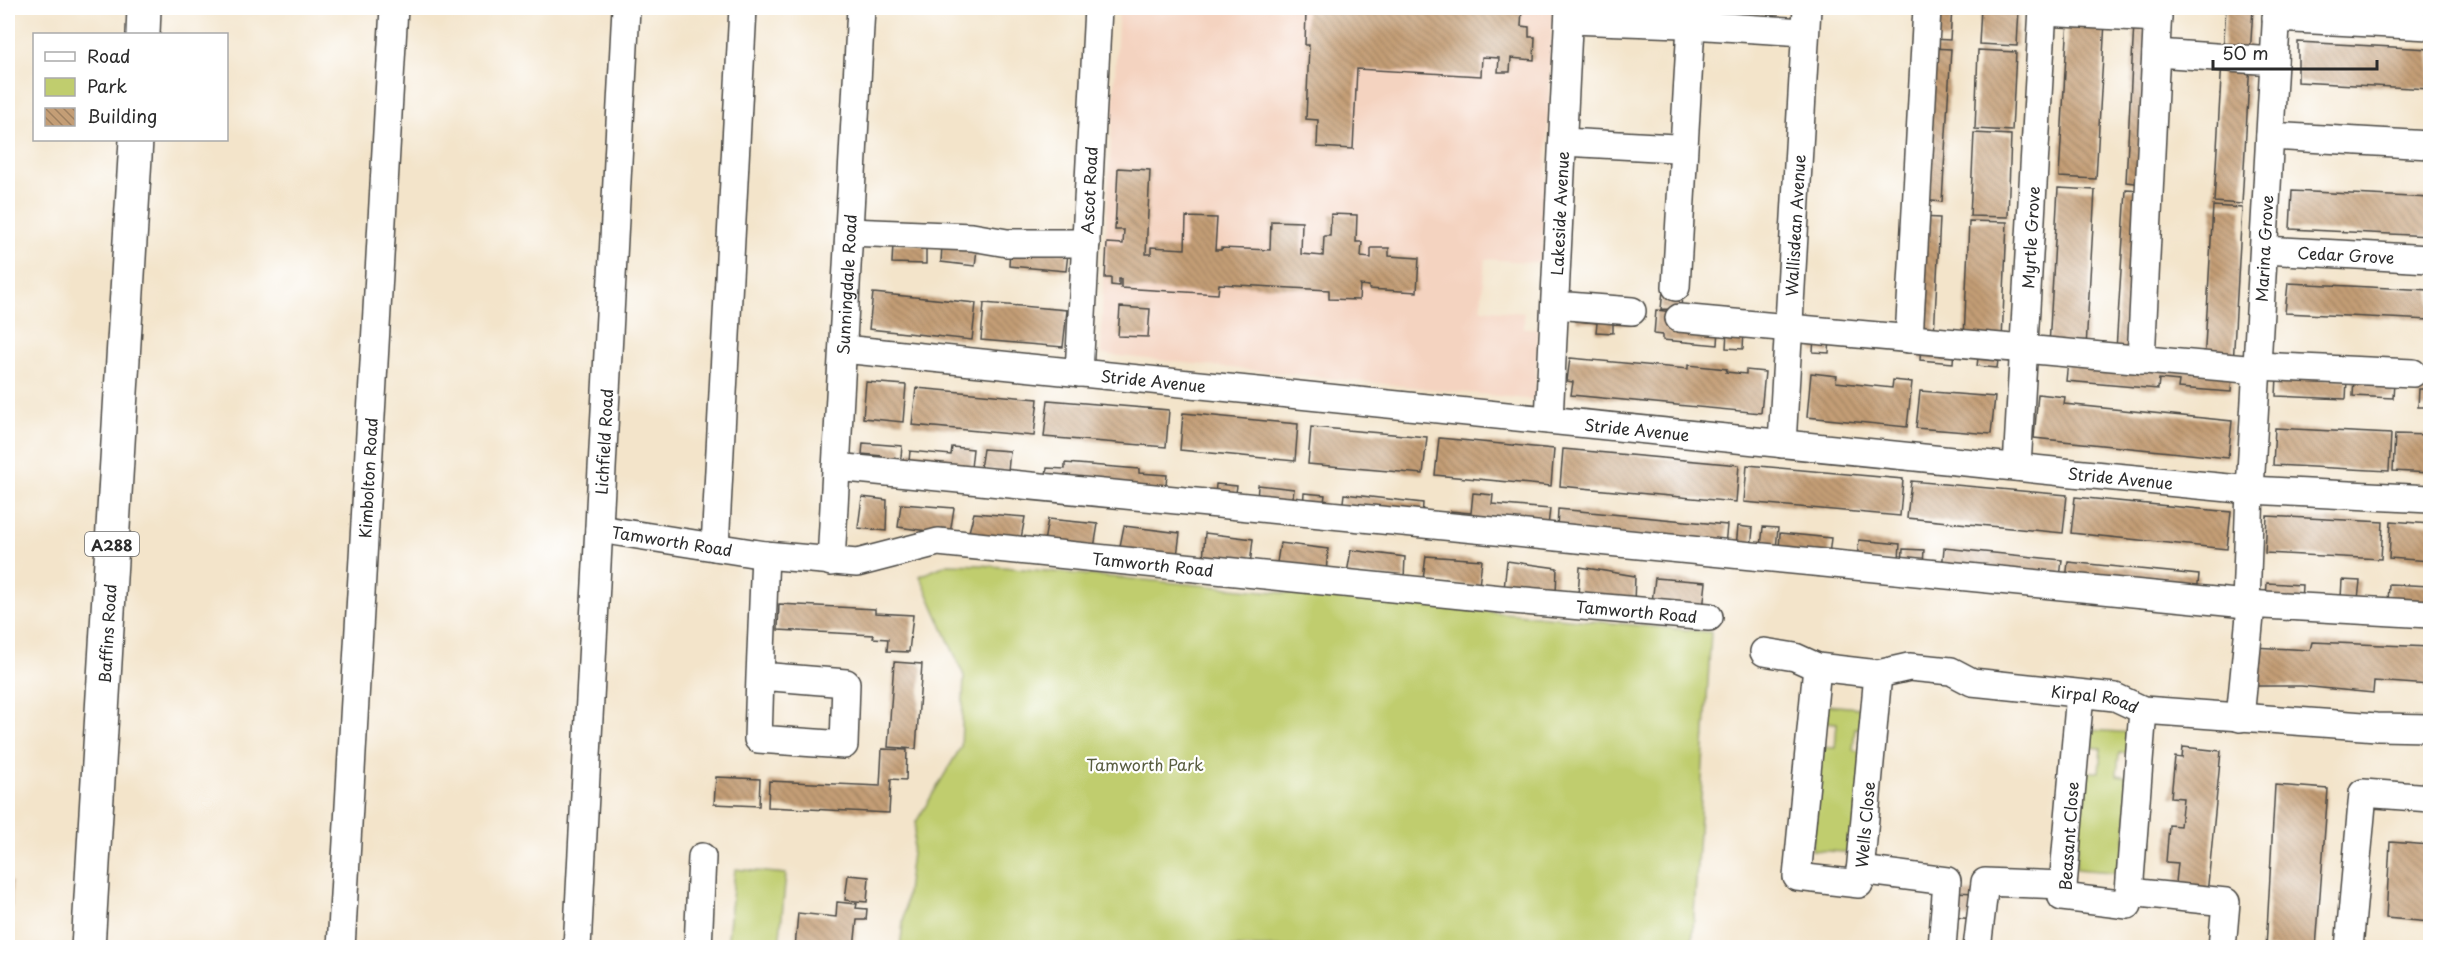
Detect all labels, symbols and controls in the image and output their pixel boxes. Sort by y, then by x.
legend [33,33,228,141]
scale bar [2213,33,2376,71]
text: 50 m [2222,39,2269,66]
text: Road [87,42,131,69]
text: Park [87,72,127,99]
text: Building [87,102,157,129]
street label: Ascot Road [1074,146,1103,235]
street label: Lakeside Avenue [1544,150,1574,276]
street label: Wallisdean Avenue [1778,154,1811,297]
street label: Myrtle Grove [2015,185,2045,289]
street label: Marina Grove [2249,194,2279,302]
street label: Sunningdale Road [830,213,862,355]
street label: Cedar Grove [2297,240,2395,269]
street label: Stride Avenue [1100,363,1207,398]
street label: Lichfield Road [589,388,618,495]
street label: Stride Avenue [1583,412,1691,446]
street label: Kimbolton Road [352,417,383,539]
street label: Stride Avenue [2067,461,2174,495]
street label: Tamworth Road [610,519,734,562]
road number: A288 [85,532,139,556]
street label: Tamworth Road [1091,546,1215,582]
street label: Baffins Road [92,583,122,684]
street label: Tamworth Road [1575,594,1698,628]
street label: Kirpal Road [2050,678,2143,719]
park label: Tamworth Park [1086,752,1204,776]
street label: Wells Close [1849,781,1880,869]
street label: Beasant Close [2052,781,2084,891]

